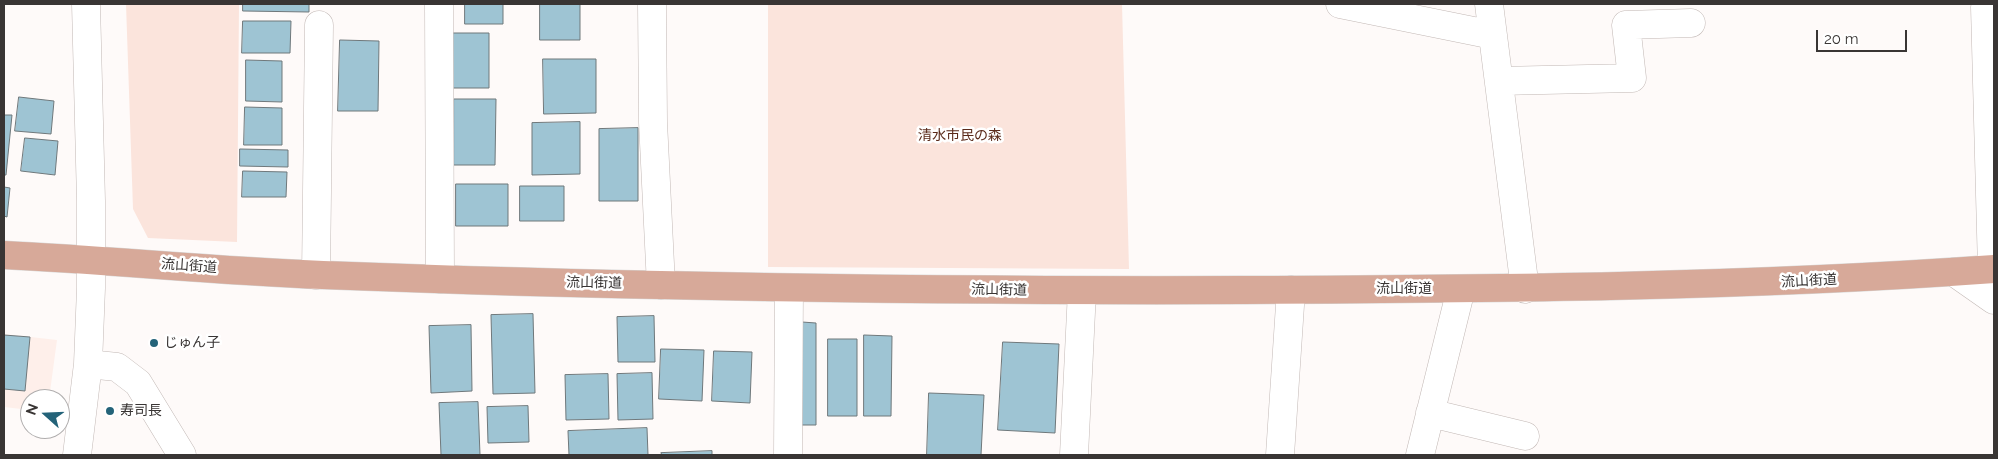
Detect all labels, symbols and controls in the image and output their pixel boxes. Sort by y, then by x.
scale bar [1818,20,1909,52]
text: 20 m [1824,30,1859,48]
park label: 清水市民の森 [918,128,1002,144]
street label: 流山街道 [160,256,218,276]
street label: 流山街道 [1781,271,1837,291]
street label: 流山街道 [566,274,622,292]
street label: 流山街道 [971,281,1027,299]
street label: 流山街道 [1376,281,1432,297]
place label: じゅん子 [164,335,220,351]
marker: じゅん子 [148,337,160,349]
north arrow [20,389,70,439]
text: N [22,401,41,417]
place label: 寿司長 [120,403,162,419]
marker: 寿司長 [104,405,116,417]

